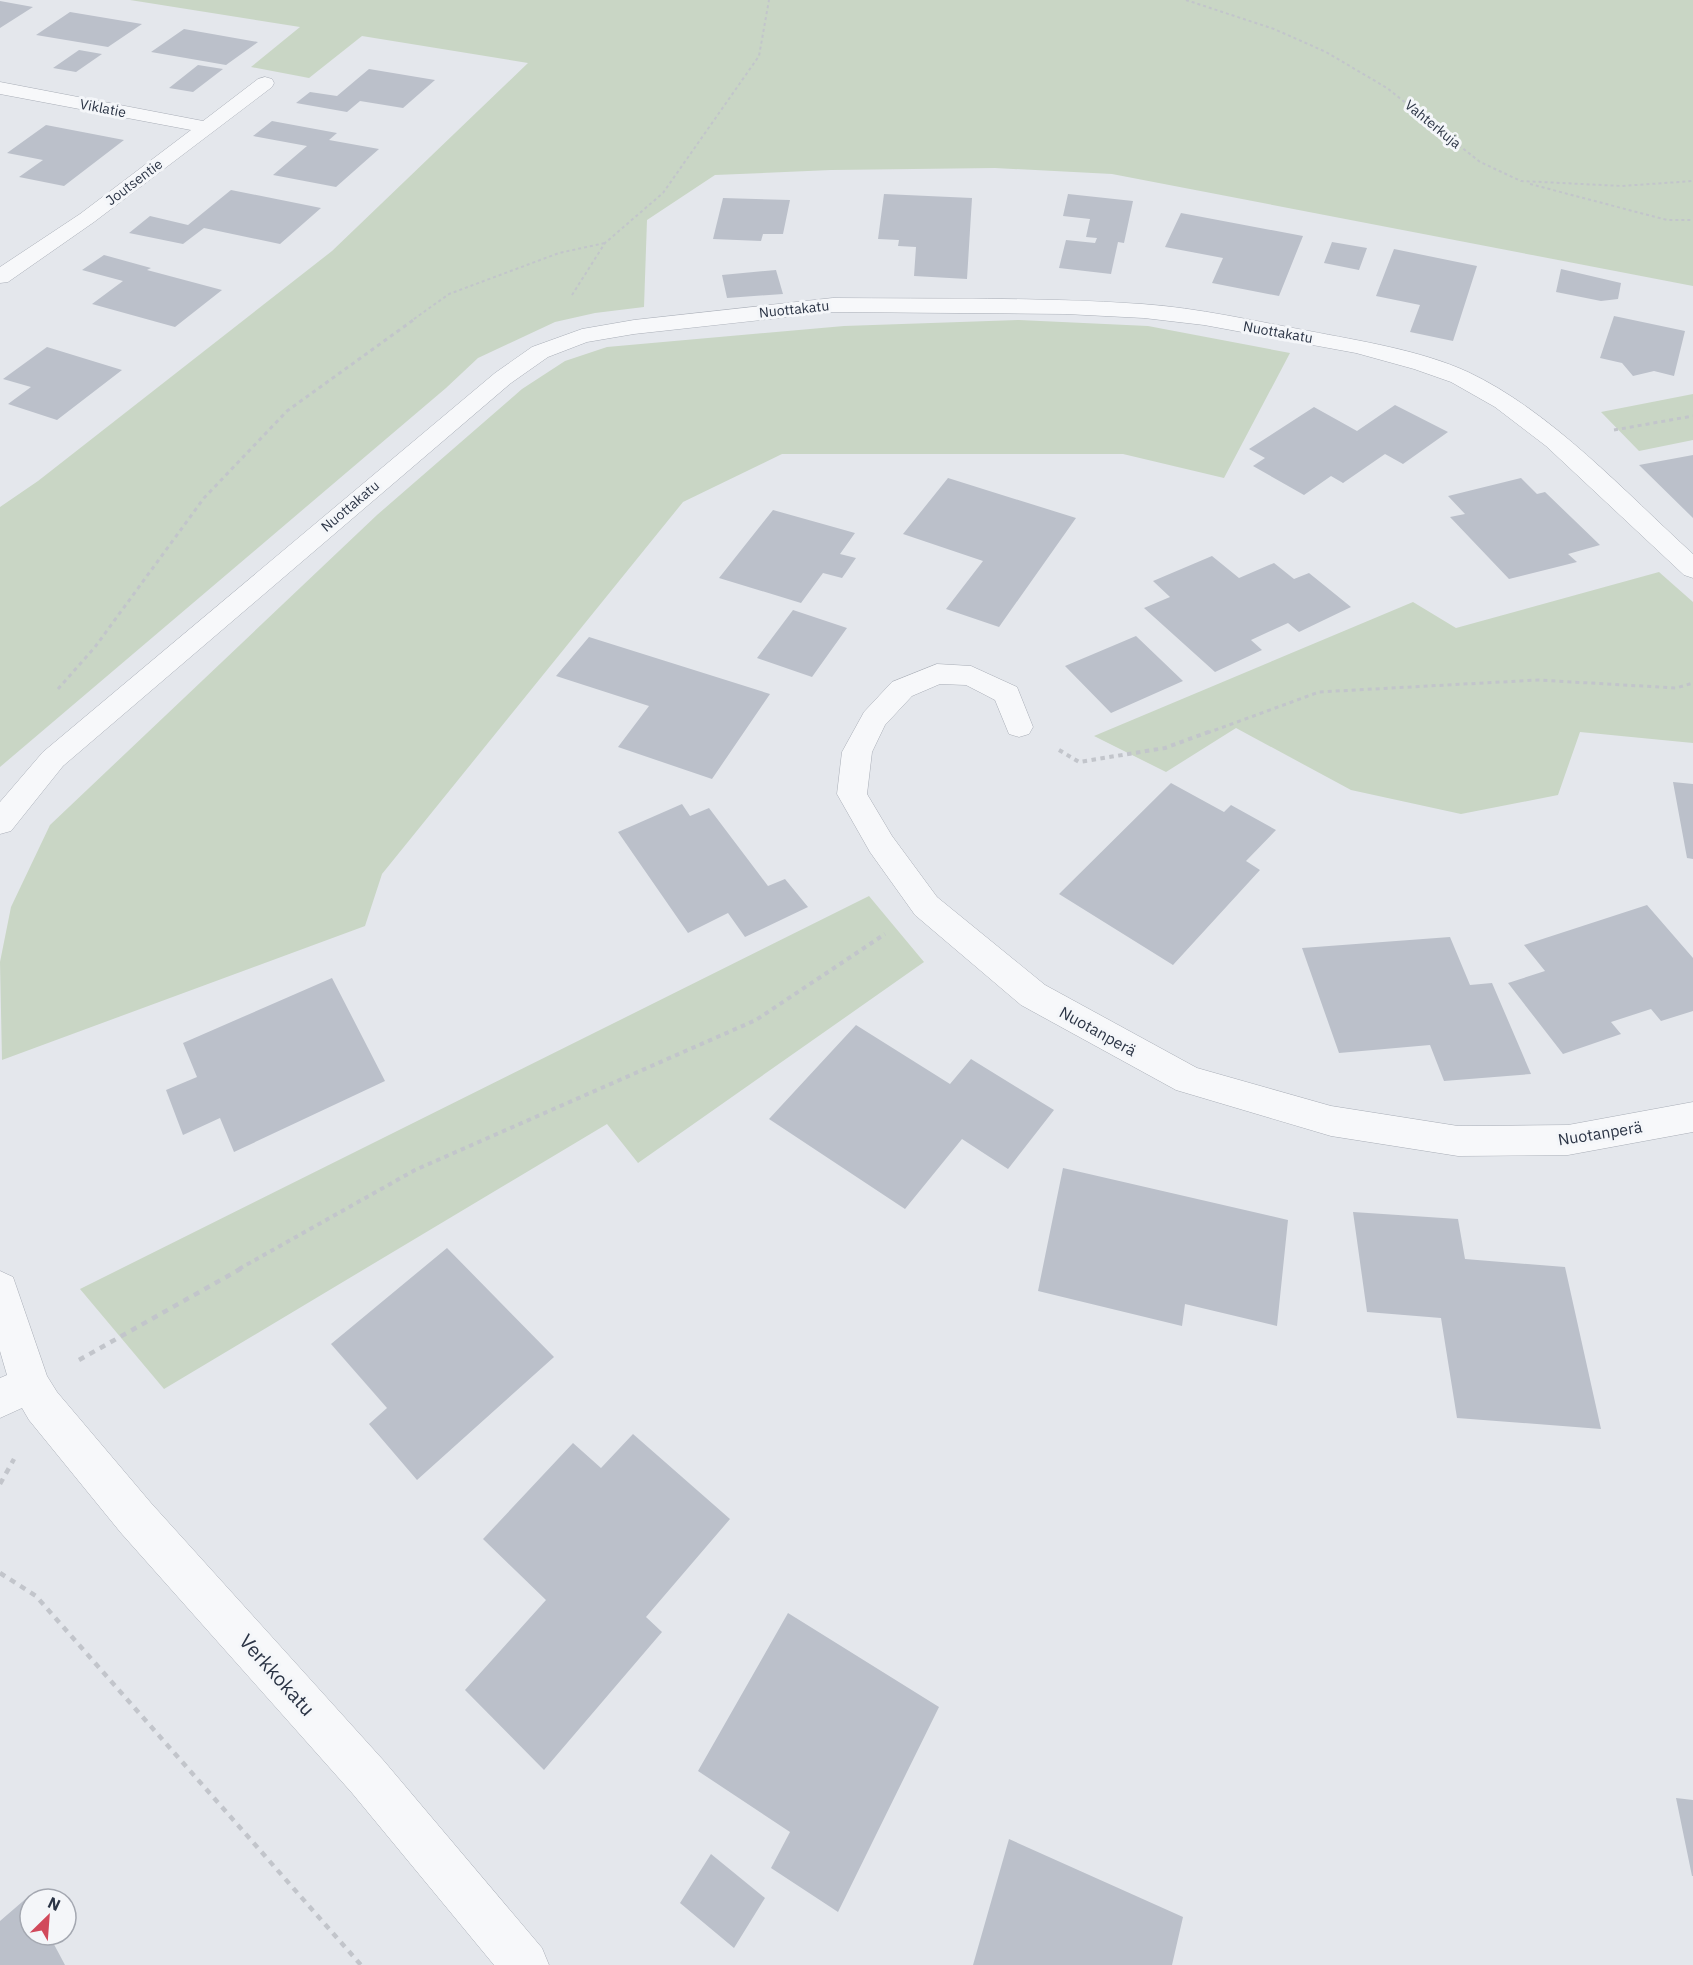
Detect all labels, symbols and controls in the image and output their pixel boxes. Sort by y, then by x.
street label: Viklatie [78,95,128,121]
street label: Vahterkuja [1401,96,1465,153]
street label: Joutsentie [102,155,166,209]
street label: Nuottakatu [758,296,830,322]
street label: Nuottakatu [1242,317,1314,347]
street label: Nuottakatu [317,476,383,536]
street label: Nuotanperä [1056,1002,1140,1061]
street label: Nuotanperä [1556,1116,1644,1150]
street label: Verkkokatu [233,1628,321,1721]
north arrow [18,1887,78,1947]
text: N [45,1892,64,1915]

